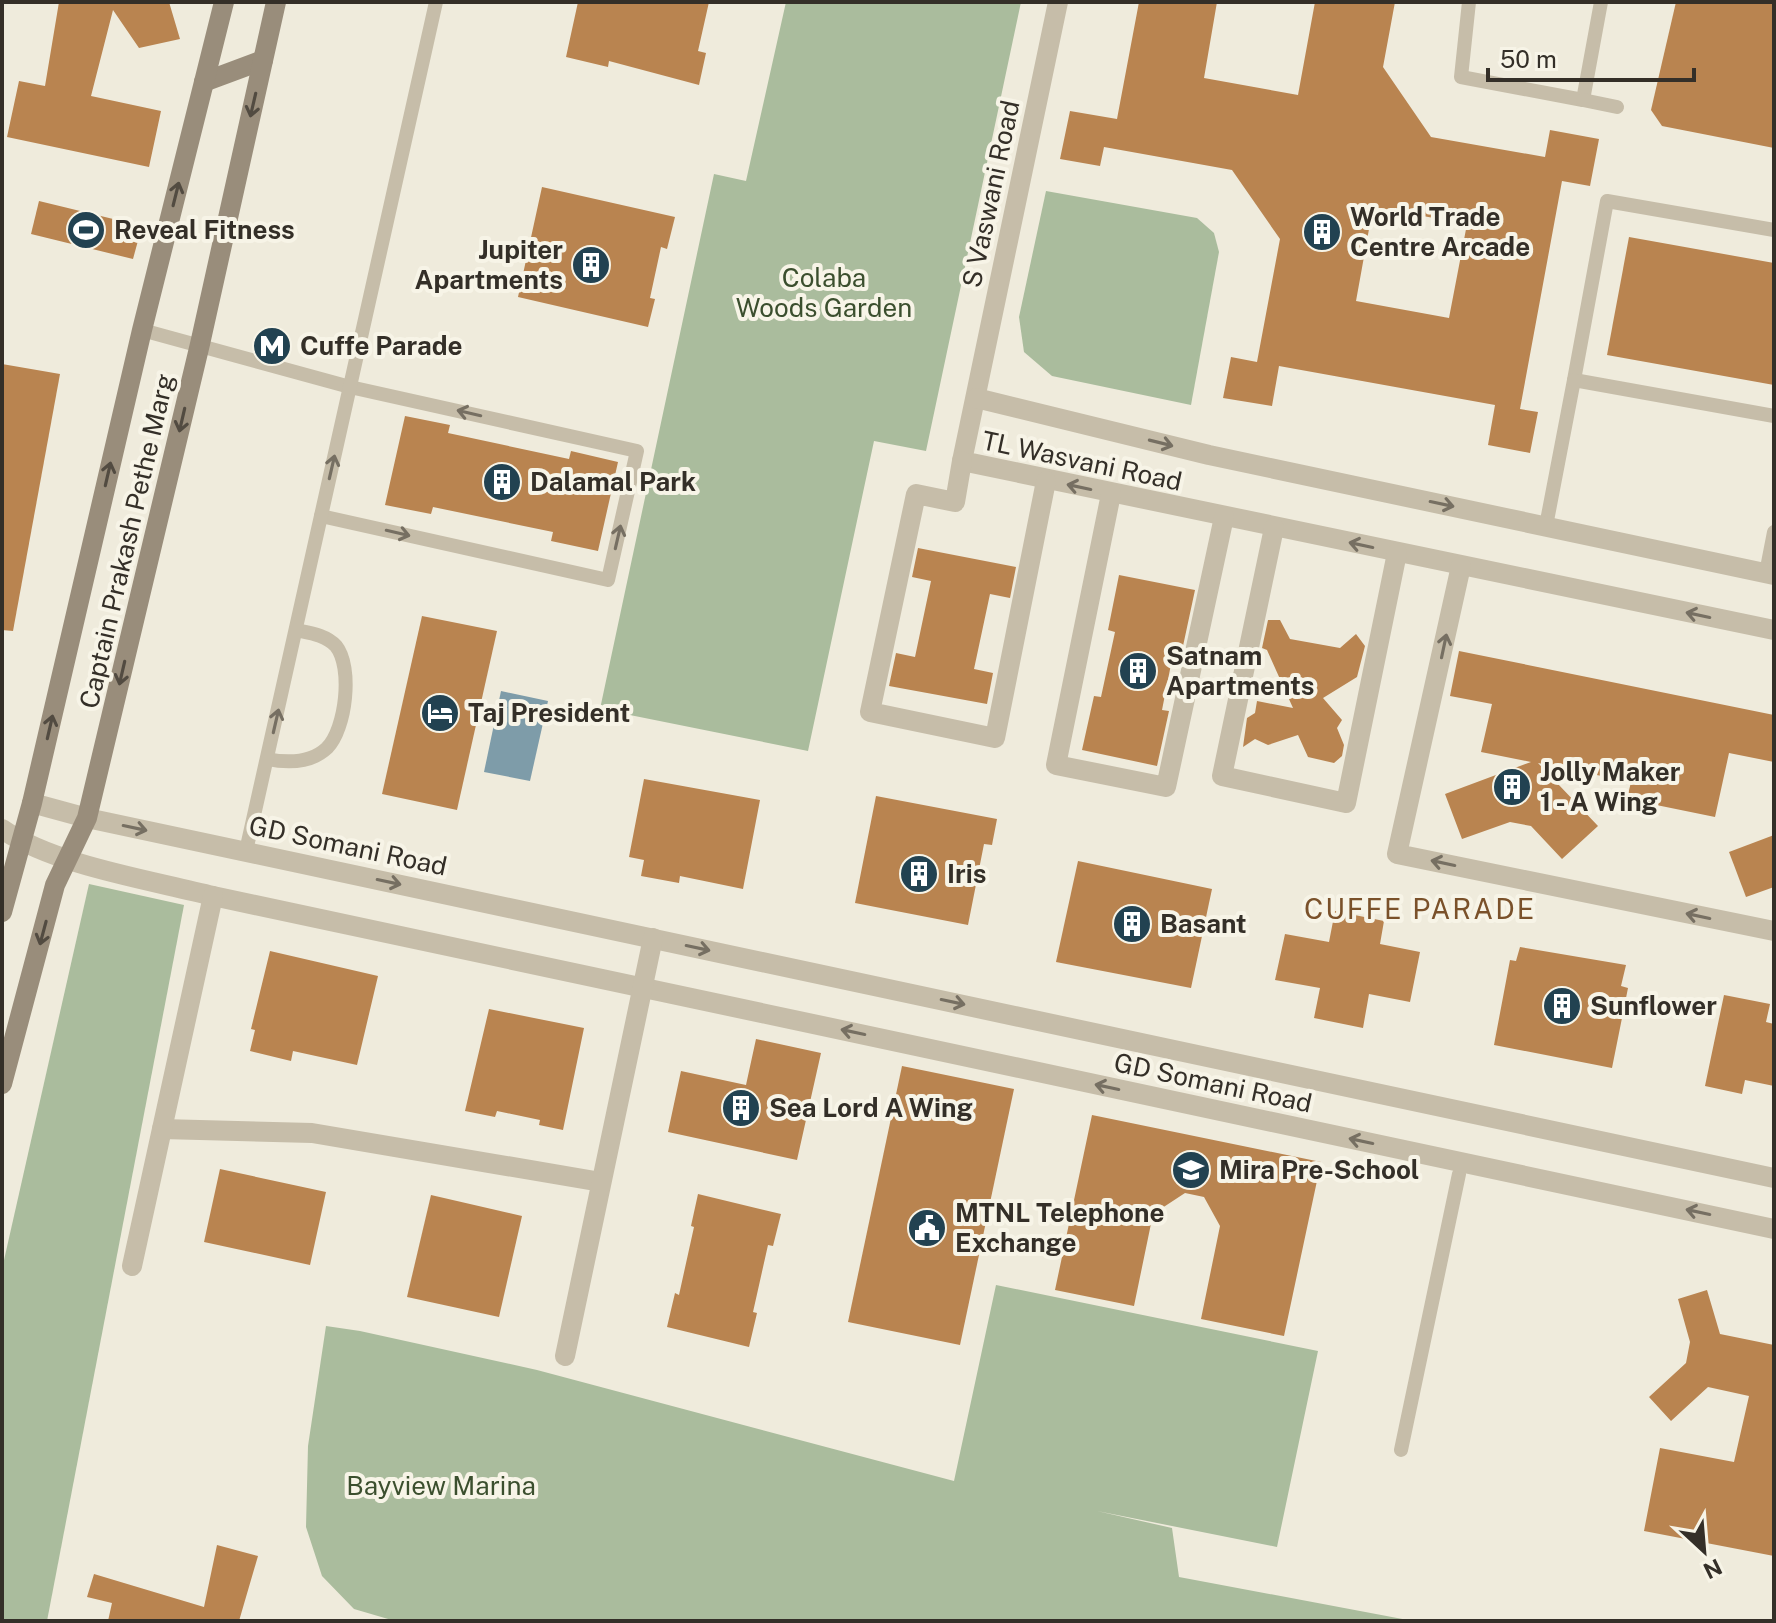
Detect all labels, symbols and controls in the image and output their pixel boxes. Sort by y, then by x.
scale bar [1488,32,1694,82]
text: 50 m [1500,45,1557,73]
one-way arrow [245,92,260,118]
street label: S Vaswani Road [956,97,1025,290]
one-way arrow [169,181,184,207]
place label: World Trade Centre Arcade [1350,201,1530,262]
sports icon: Reveal Fitness [65,209,107,251]
building icon: World Trade Centre Arcade [1301,211,1343,253]
place label: Reveal Fitness [114,214,295,245]
place label: Jupiter Apartments [415,234,563,295]
building icon: Jupiter Apartments [570,244,612,286]
park label: Colaba Woods Garden [736,262,912,323]
metro station icon: Cuffe Parade [251,325,293,367]
place label: Cuffe Parade [300,330,463,361]
street label: Captain Prakash Pethe Marg [73,371,180,711]
one-way arrow [457,405,483,420]
one-way arrow [174,406,189,432]
street label: TL Wasvani Road [979,424,1185,497]
one-way arrow [1147,436,1173,451]
one-way arrow [325,455,340,480]
one-way arrow [102,461,117,487]
building icon: Dalamal Park [481,461,523,503]
place label: Dalamal Park [530,466,696,497]
one-way arrow [1066,479,1092,494]
one-way arrow [1429,497,1454,512]
one-way arrow [611,524,626,550]
one-way arrow [384,526,410,541]
one-way arrow [1348,537,1374,552]
one-way arrow [1685,606,1711,621]
one-way arrow [1437,633,1452,659]
place label: Satnam Apartments [1166,640,1314,701]
building icon: Satnam Apartments [1117,650,1159,692]
one-way arrow [114,659,129,685]
hotel icon: Taj President [419,692,461,734]
place label: Taj President [468,697,630,728]
one-way arrow [269,708,284,734]
one-way arrow [43,715,58,740]
place label: Jolly Maker 1 - A Wing [1540,756,1681,817]
building icon: Jolly Maker 1 - A Wing [1491,766,1533,808]
street label: GD Somani Road [246,809,450,882]
one-way arrow [122,821,147,836]
building icon: Iris [898,853,940,895]
one-way arrow [1431,855,1456,870]
place label: Iris [947,858,986,889]
one-way arrow [376,875,402,890]
district label: CUFFE PARADE [1304,892,1536,925]
building icon: Basant [1111,903,1153,945]
one-way arrow [1685,907,1711,922]
place label: Basant [1160,908,1247,939]
one-way arrow [34,919,49,945]
one-way arrow [685,941,711,956]
building icon: Sunflower [1541,985,1583,1027]
place label: Sunflower [1590,990,1717,1021]
one-way arrow [939,995,965,1010]
one-way arrow [840,1024,866,1039]
street label: GD Somani Road [1111,1046,1315,1119]
one-way arrow [1095,1079,1120,1094]
building icon: Sea Lord A Wing [720,1087,762,1129]
place label: Sea Lord A Wing [769,1092,973,1123]
one-way arrow [1349,1133,1375,1148]
school or university icon: Mira Pre-School [1170,1149,1212,1191]
place label: Mira Pre-School [1219,1154,1419,1185]
place label: MTNL Telephone Exchange [955,1197,1164,1258]
one-way arrow [1685,1204,1711,1219]
public building icon: MTNL Telephone Exchange [906,1207,948,1249]
park label: Bayview Marina [346,1470,536,1501]
north arrow [1664,1511,1744,1591]
text: N [1699,1554,1726,1584]

